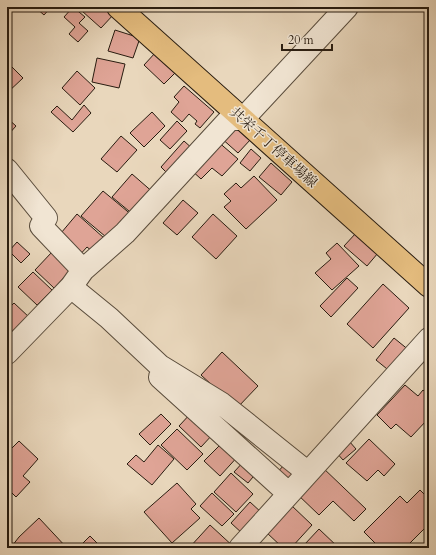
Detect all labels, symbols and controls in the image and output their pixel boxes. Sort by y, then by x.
scale bar [282,26,332,52]
text: 20 m [288,32,315,48]
street label: 共栄千丁停車場線 [226,103,322,192]

